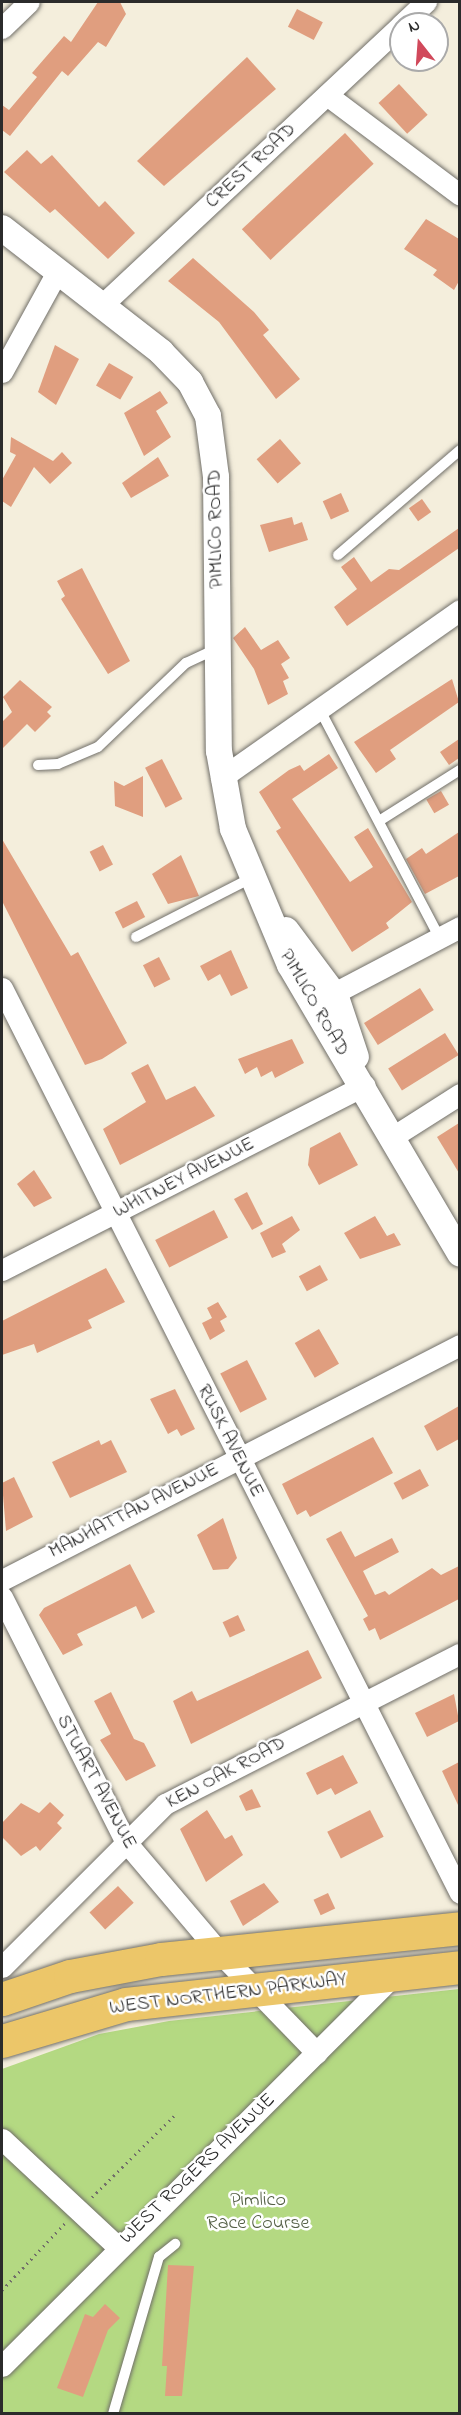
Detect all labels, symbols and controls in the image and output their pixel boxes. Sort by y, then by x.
north arrow [389,12,449,72]
text: N [406,14,423,40]
street label: CREST ROAD [201,118,301,214]
street label: PIMLICO ROAD [203,469,229,589]
street label: PIMLICO ROAD [274,945,354,1061]
street label: WHITNEY AVENUE [109,1132,259,1224]
street label: RUSK AVENUE [191,1381,269,1501]
street label: MANHATTAN AVENUE [45,1458,223,1564]
street label: STUART AVENUE [50,1711,142,1853]
street label: KEN OAK ROAD [162,1731,290,1815]
street label: WEST NORTHERN PARKWAY [108,1968,348,2020]
street label: WEST ROGERS AVENUE [115,2088,281,2250]
park label: Pimlico Race Course [207,2189,309,2236]

